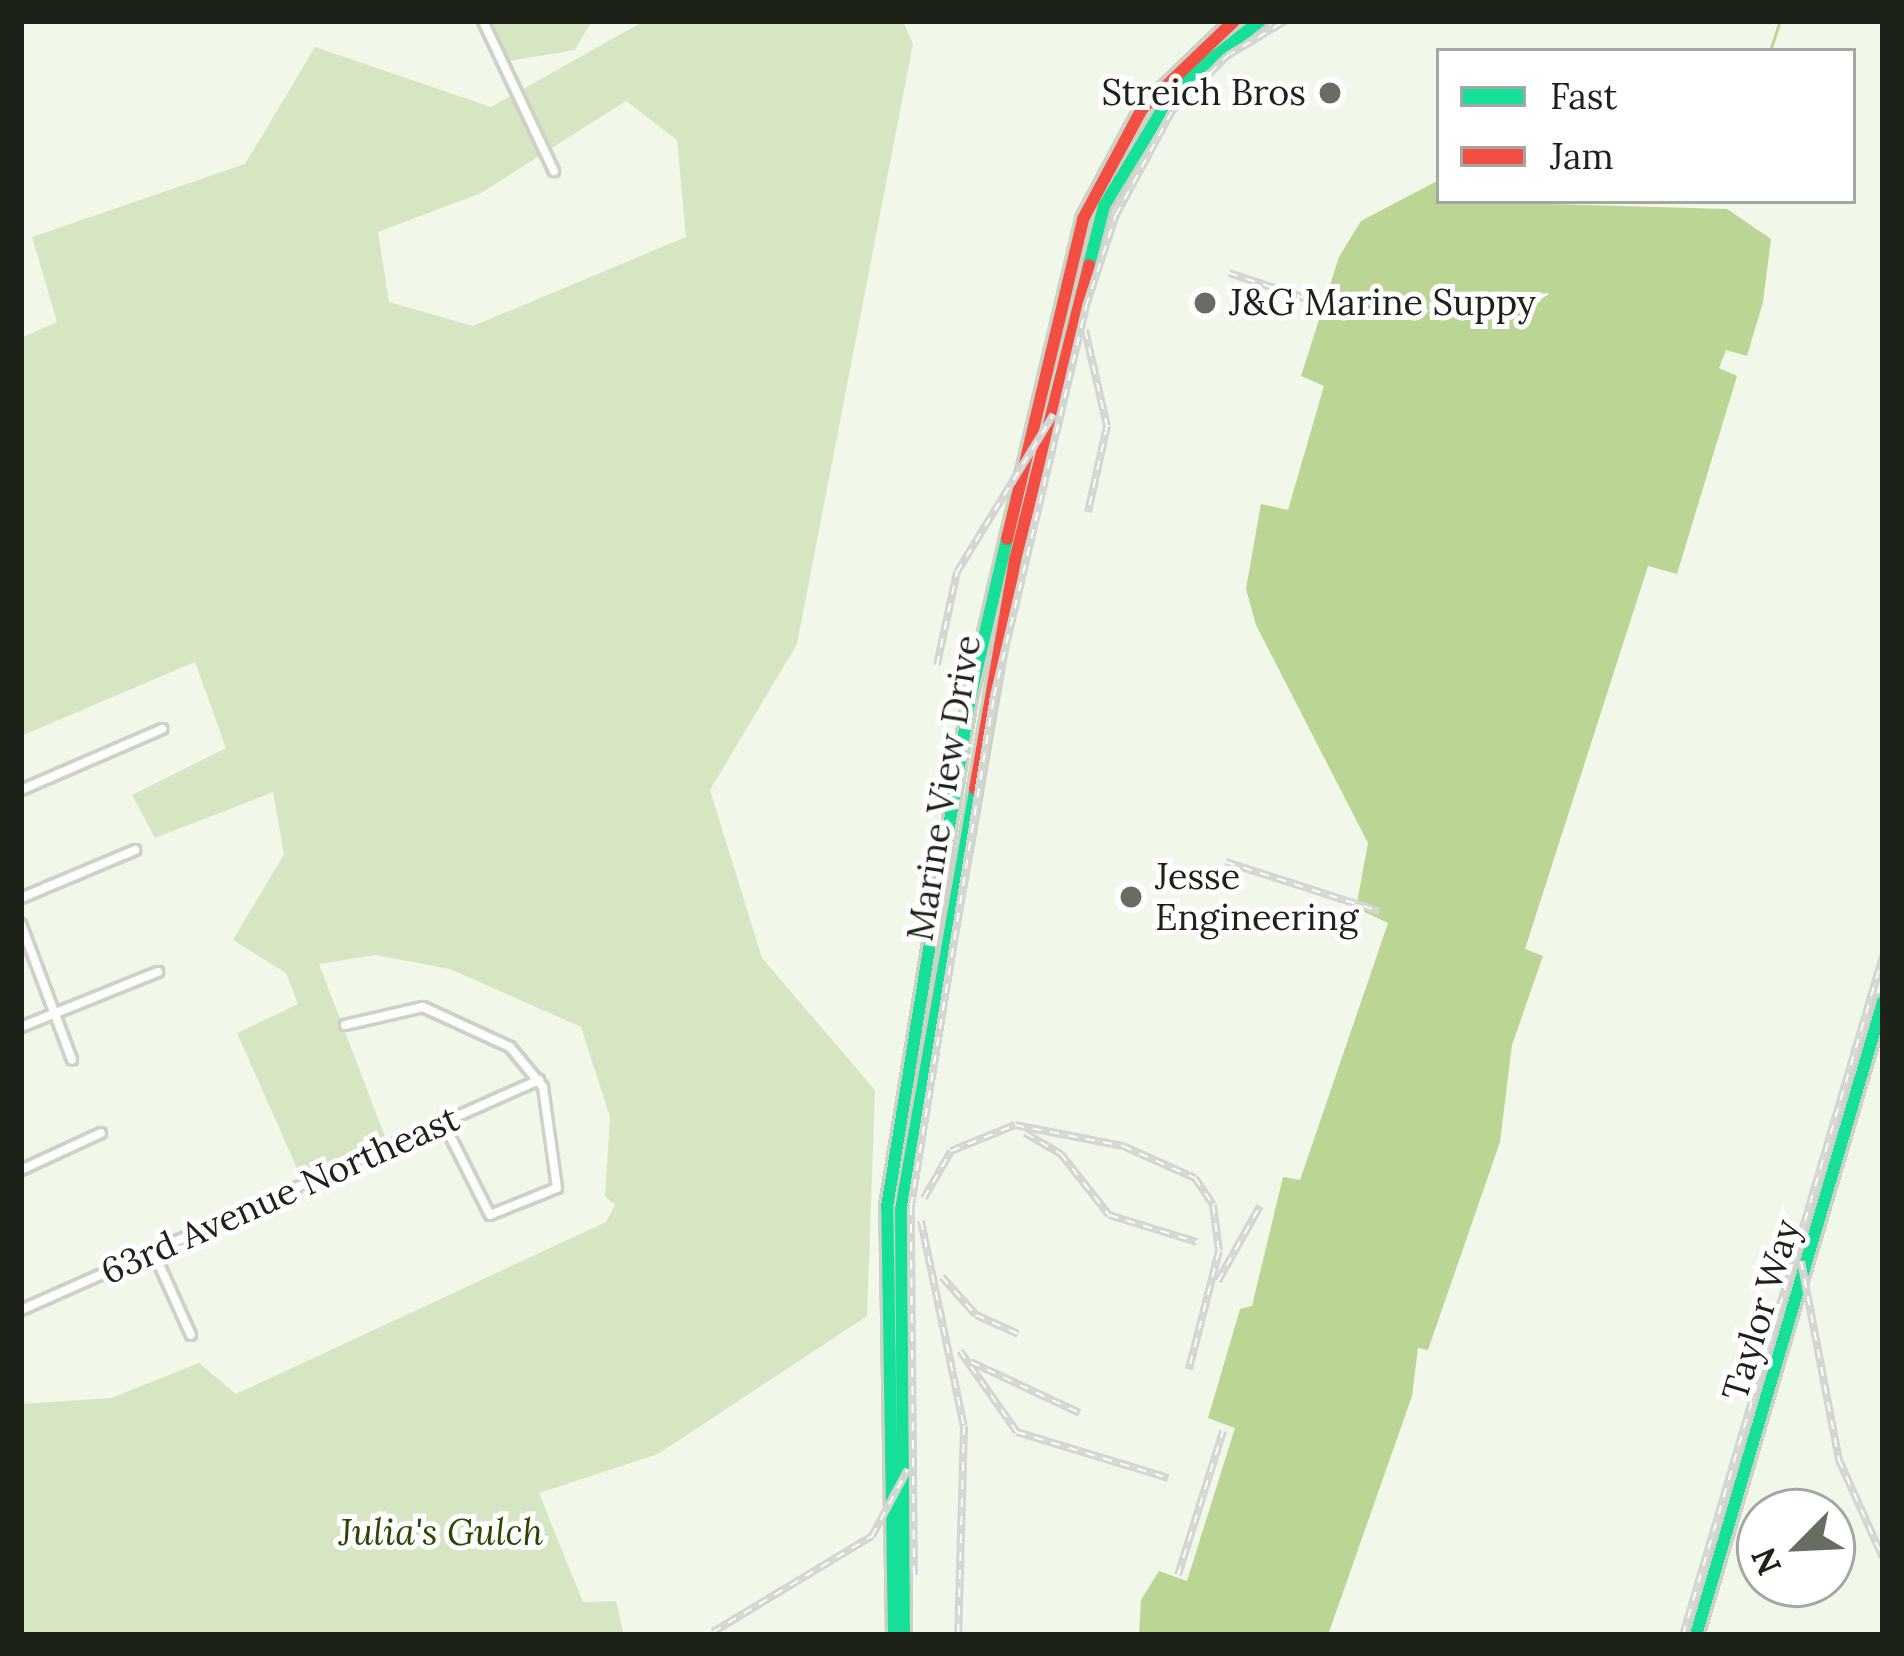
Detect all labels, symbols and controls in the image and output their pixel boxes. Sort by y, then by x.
legend [1436,48,1856,204]
place label: Streich Bros [1101,71,1306,115]
text: Fast [1550,73,1617,119]
marker: Streich Bros [1317,80,1343,106]
text: Jam [1550,133,1614,179]
place label: J&G Marine Suppy [1229,281,1536,325]
marker: J&G Marine Suppy [1192,290,1218,316]
street label: Marine View Drive [899,632,989,944]
place label: Jesse Engineering [1155,854,1358,939]
marker: Jesse Engineering [1118,884,1144,910]
street label: 63rd Avenue Northeast [94,1097,466,1293]
street label: Taylor Way [1713,1214,1809,1406]
north arrow [1736,1488,1856,1608]
park label: Julia's Gulch [339,1511,543,1555]
text: N [1741,1541,1790,1582]

